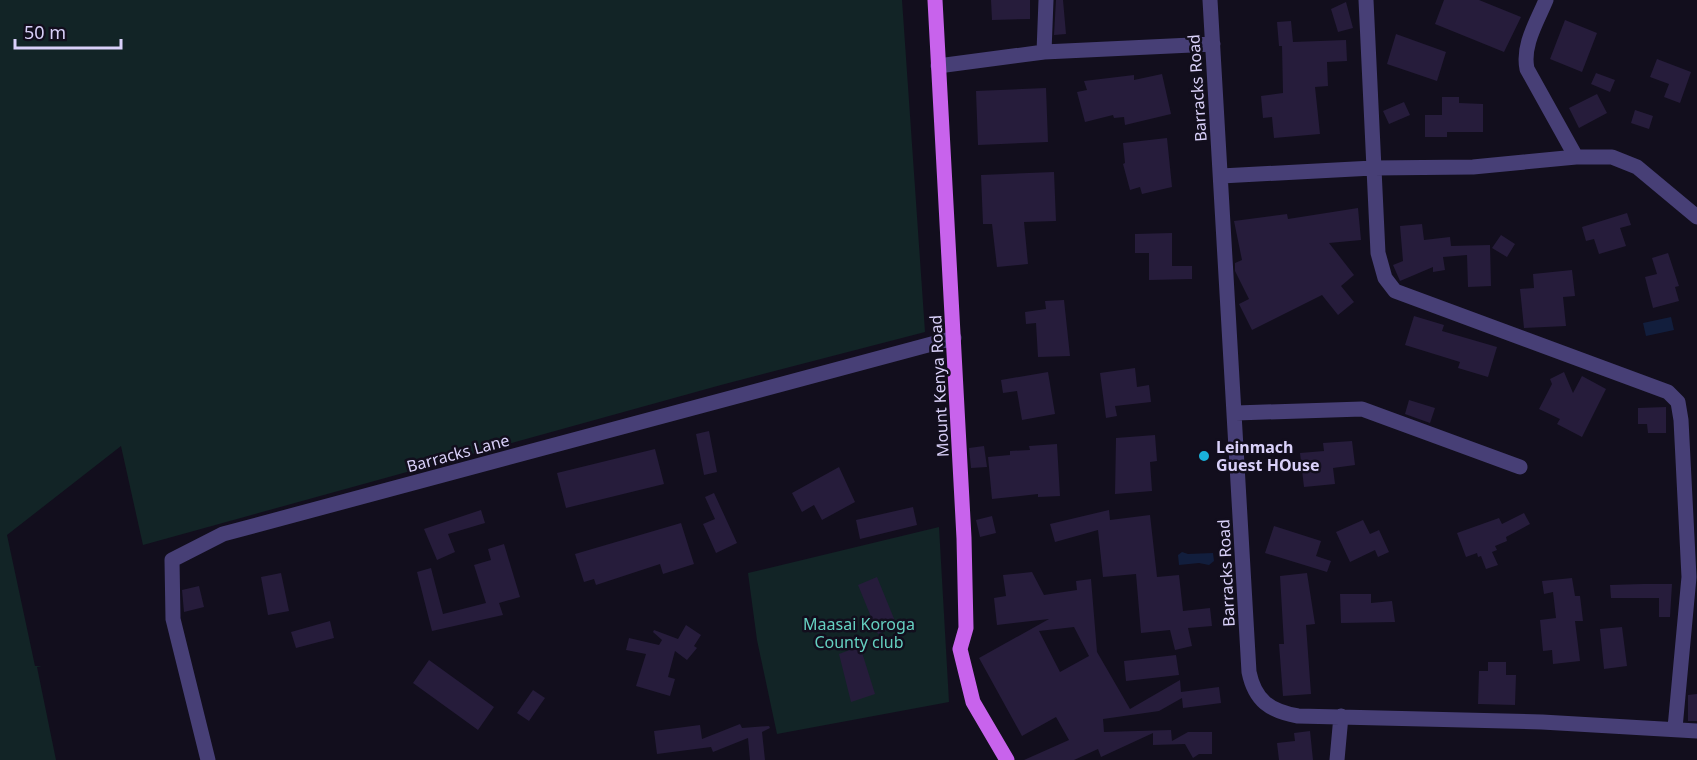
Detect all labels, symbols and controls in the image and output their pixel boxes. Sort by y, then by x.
scale bar [15,12,122,50]
text: 50 m [24,20,66,44]
street label: Barracks Road [1182,33,1212,143]
street label: Mount Kenya Road [924,314,954,458]
street label: Barracks Lane [404,429,512,477]
place label: Leinmach Guest HOuse [1216,436,1320,476]
marker: Leinmach Guest HOuse [1197,449,1211,463]
street label: Barracks Road [1212,519,1240,627]
park label: Maasai Koroga County club [803,613,915,653]

